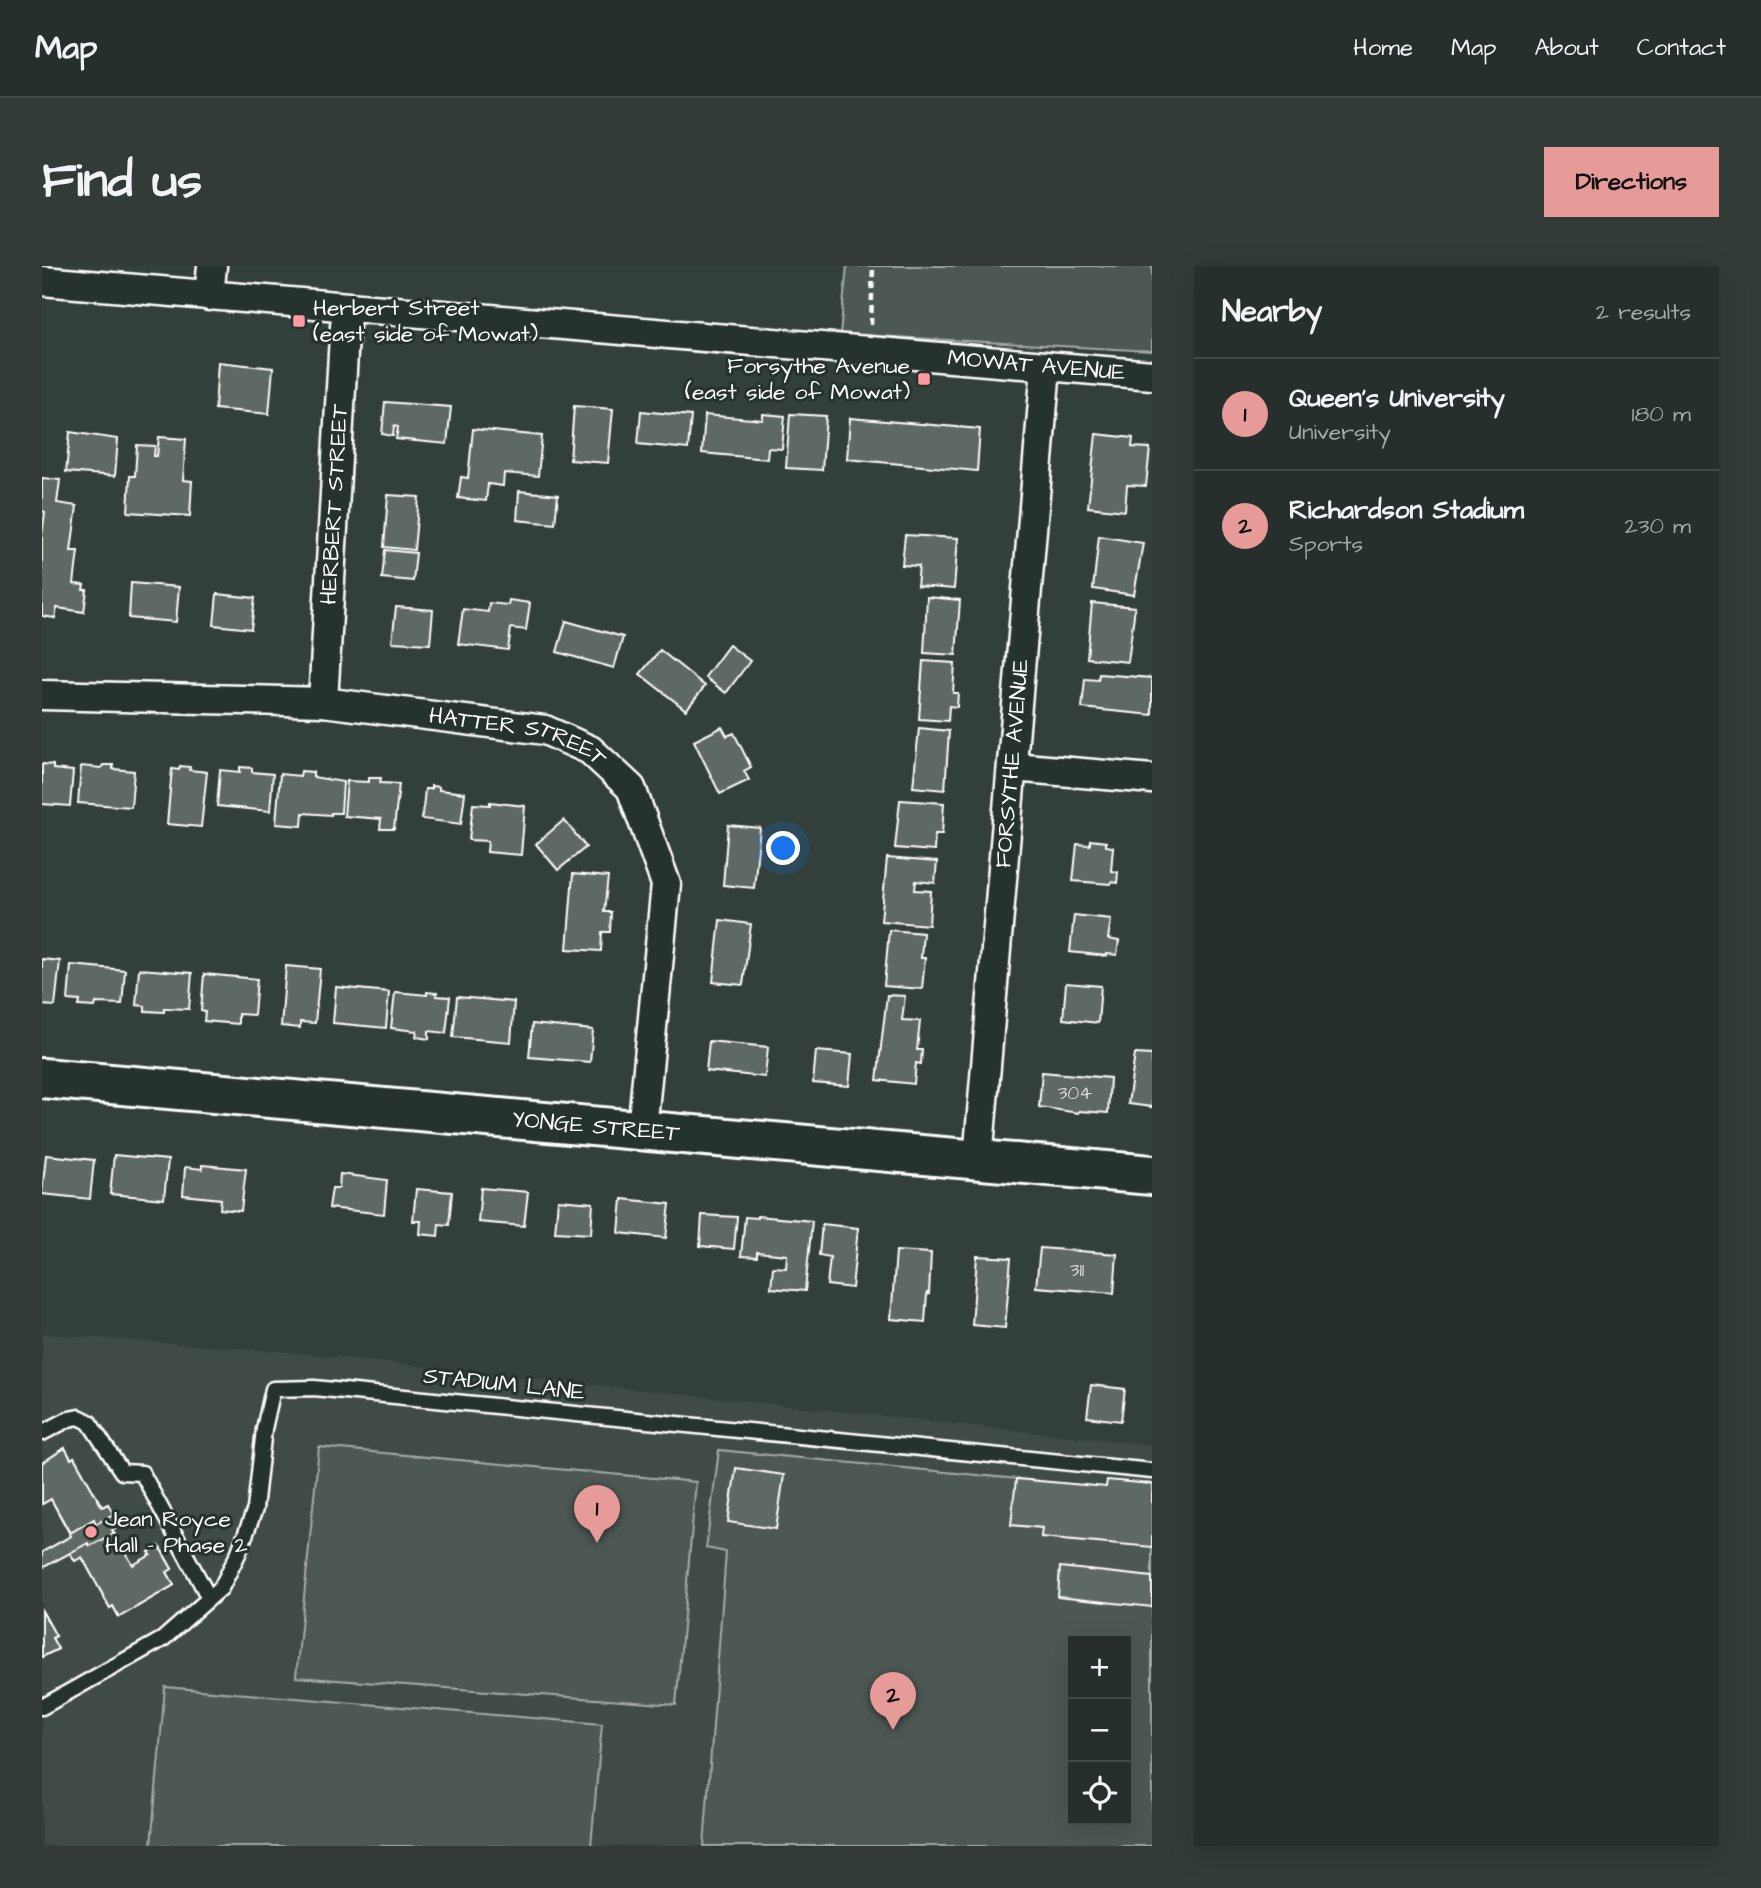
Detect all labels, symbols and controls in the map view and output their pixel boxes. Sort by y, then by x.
text: Map [35,25,97,71]
text: Home [1353,31,1413,65]
text: Map [1451,31,1496,65]
text: About [1534,31,1599,65]
text: Contact [1637,31,1726,65]
button: Directions [1544,147,1719,217]
text: Find us [42,148,202,216]
text: Nearby [1222,291,1322,333]
place label: Herbert Street (east side of Mowat) [313,292,538,350]
text: 2 results [1596,296,1691,328]
marker: Herbert Street (east side of Mowat) [291,313,307,329]
street label: MOWAT AVENUE [946,342,1127,389]
place label: Forsythe Avenue (east side of Mowat) [685,350,910,408]
marker: Forsythe Avenue (east side of Mowat) [916,371,932,387]
text: Queen's University [1289,380,1505,416]
text: 1 [1244,398,1246,430]
text: 180 m [1632,398,1691,430]
street label: HERBERT STREET [313,402,356,606]
text: University [1289,416,1391,448]
text: Richardson Stadium [1289,492,1524,528]
text: 2 [1238,510,1252,542]
text: 230 m [1625,510,1691,542]
text: Sports [1289,528,1363,560]
street label: FORSYTHE AVENUE [987,657,1037,869]
street label: HATTER STREET [427,700,614,774]
your location [766,831,800,865]
house number: 304 [1058,1080,1092,1107]
street label: YONGE STREET [511,1103,682,1150]
house number: 311 [1070,1257,1085,1284]
street label: STADIUM LANE [422,1360,587,1408]
pin: 1 [574,1485,620,1543]
place label: Jean Royce Hall - Phase 2 [105,1503,248,1561]
marker: Jean Royce Hall - Phase 2 [83,1524,99,1540]
map controls [1068,1636,1131,1825]
button: + [1068,1636,1131,1699]
pin: 2 [870,1672,916,1730]
button: − [1068,1699,1131,1762]
button: locate [1068,1762,1131,1825]

